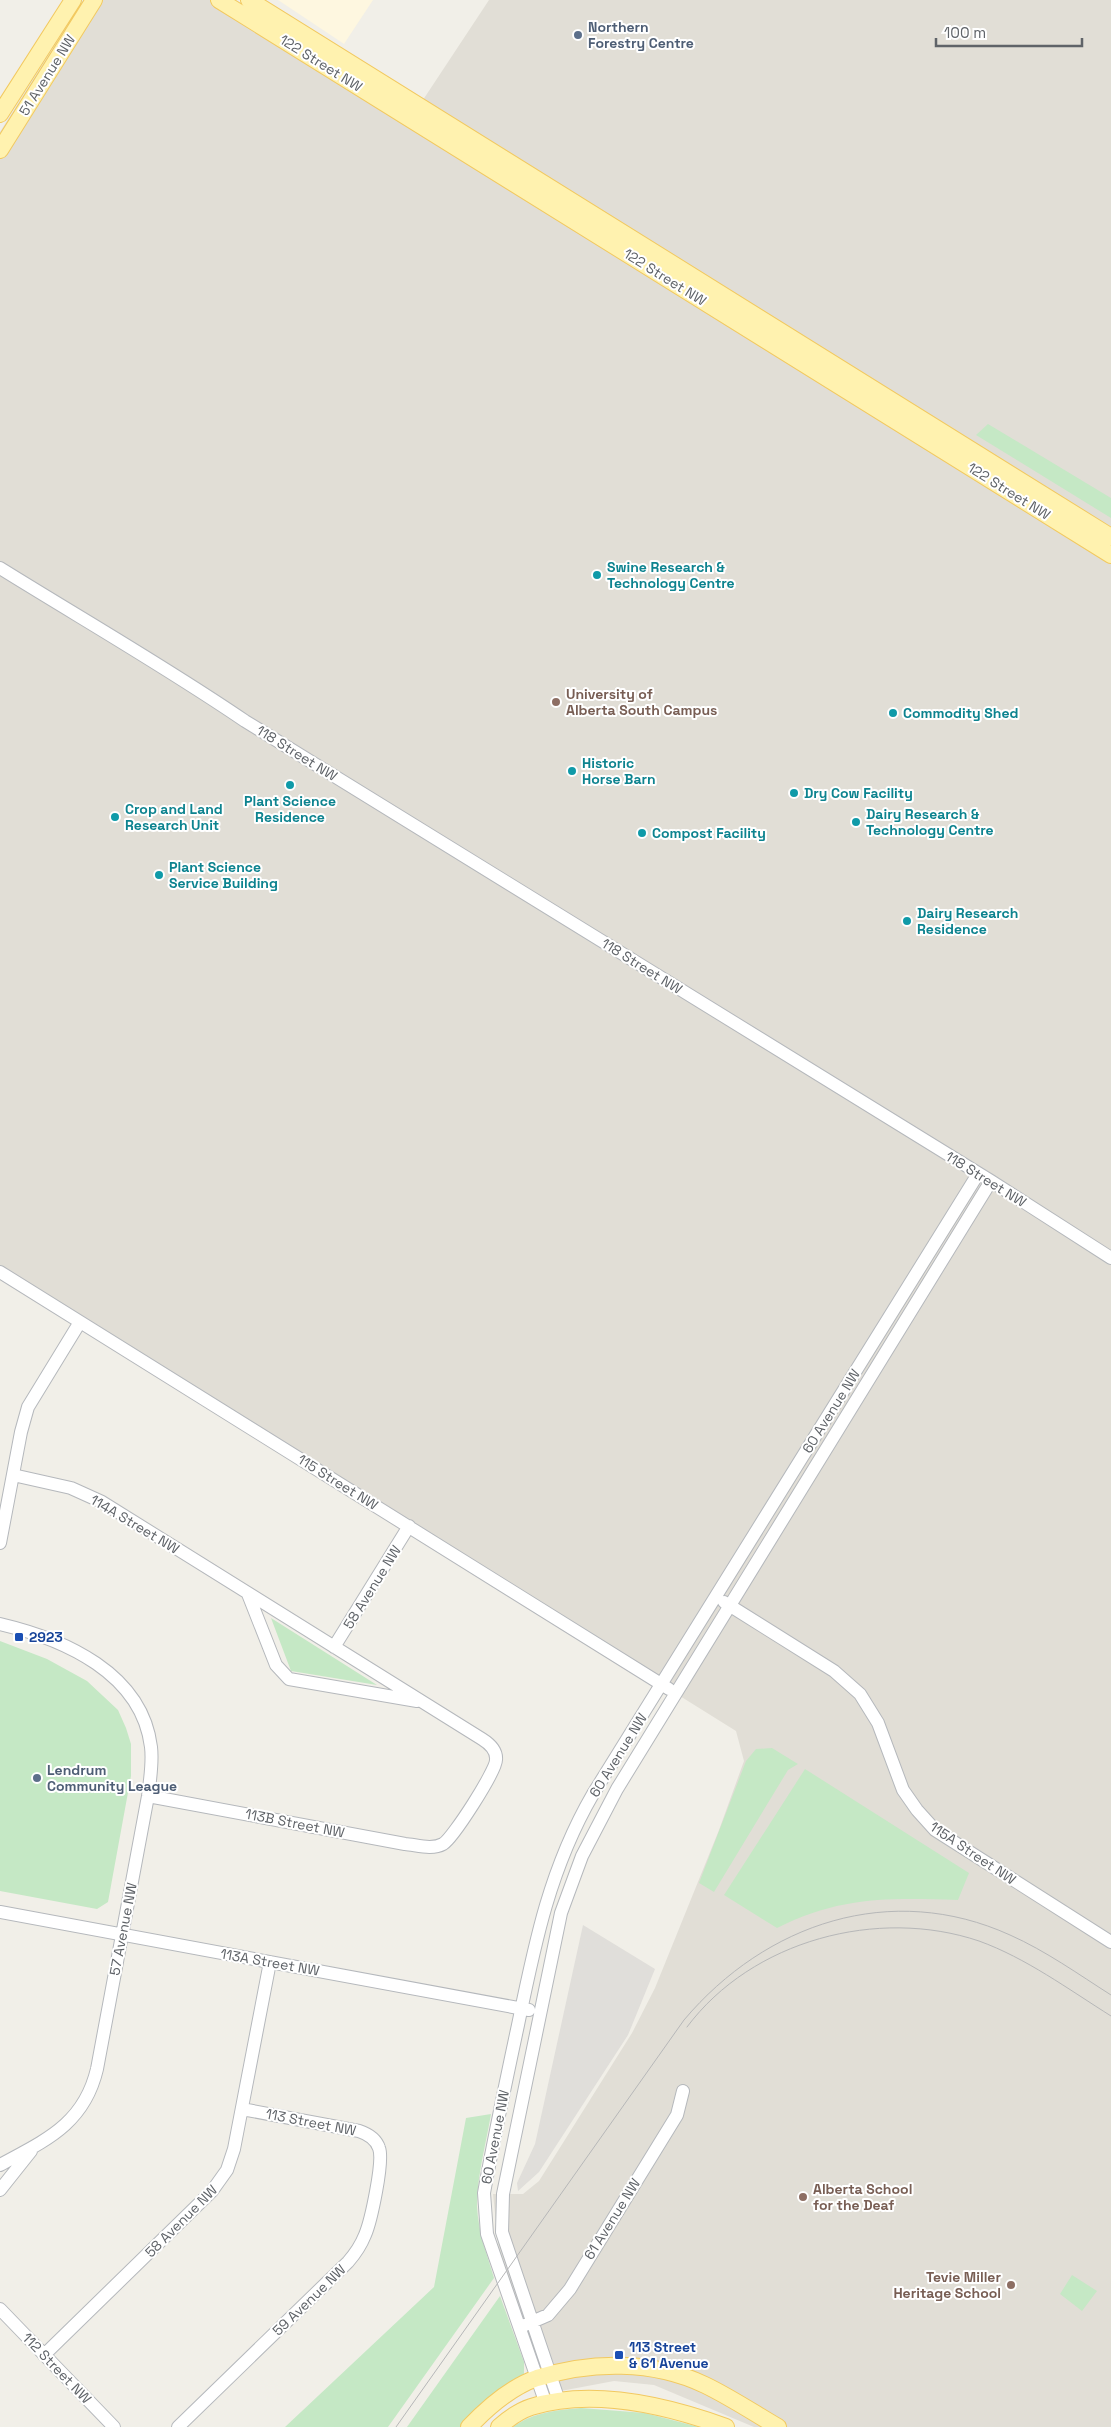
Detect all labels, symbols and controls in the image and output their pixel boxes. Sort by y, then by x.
scale bar [936,15,1082,47]
place label: Northern Forestry Centre [588,18,694,52]
text: 100 m [944,23,986,42]
marker: Northern Forestry Centre [572,29,584,41]
street label: 122 Street NW [276,30,366,96]
street label: 51 Avenue NW [15,31,79,119]
street label: 122 Street NW [620,244,710,310]
street label: 122 Street NW [964,458,1054,524]
place label: Swine Research & Technology Centre [607,558,735,592]
marker: Swine Research & Technology Centre [591,569,603,581]
place label: University of Alberta South Campus [566,685,717,719]
marker: University of Alberta South Campus [550,696,562,708]
place label: Commodity Shed [903,704,1018,722]
marker: Commodity Shed [887,707,899,719]
street label: 118 Street NW [253,721,341,785]
place label: Historic Horse Barn [582,754,656,788]
marker: Historic Horse Barn [566,765,578,777]
marker: Plant Science Residence [284,779,296,791]
place label: Dry Cow Facility [804,784,913,802]
marker: Dry Cow Facility [788,787,800,799]
place label: Plant Science Residence [244,792,336,826]
place label: Crop and Land Research Unit [125,800,223,834]
place label: Dairy Research & Technology Centre [866,805,994,839]
marker: Crop and Land Research Unit [109,811,121,823]
marker: Dairy Research & Technology Centre [850,816,862,828]
place label: Compost Facility [652,824,766,842]
marker: Compost Facility [636,827,648,839]
place label: Plant Science Service Building [169,858,278,892]
marker: Plant Science Service Building [153,869,165,881]
place label: Dairy Research Residence [917,904,1018,938]
marker: Dairy Research Residence [901,915,913,927]
street label: 118 Street NW [598,934,686,998]
street label: 118 Street NW [942,1147,1030,1211]
street label: 60 Avenue NW [798,1366,864,1456]
street label: 115 Street NW [294,1450,382,1514]
street label: 114A Street NW [87,1490,183,1558]
street label: 58 Avenue NW [339,1542,405,1632]
place label: 2923 [29,1628,63,1646]
marker: 2923 [13,1631,25,1643]
street label: 60 Avenue NW [585,1710,651,1800]
place label: Lendrum Community League [47,1761,177,1795]
marker: Lendrum Community League [31,1772,43,1784]
street label: 113B Street NW [244,1805,346,1841]
street label: 115A Street NW [926,1818,1020,1888]
street label: 57 Avenue NW [105,1881,141,1977]
street label: 113A Street NW [219,1944,321,1980]
street label: 60 Avenue NW [477,2088,513,2186]
street label: 113 Street NW [264,2104,358,2140]
street label: 61 Avenue NW [580,2175,644,2263]
place label: Alberta School for the Deaf [813,2180,912,2214]
street label: 58 Avenue NW [141,2181,221,2261]
marker: Alberta School for the Deaf [797,2191,809,2203]
street label: 59 Avenue NW [269,2261,349,2339]
place label: Tevie Miller Heritage School [893,2268,1001,2302]
marker: Tevie Miller Heritage School [1005,2279,1017,2291]
street label: 112 Street NW [19,2329,95,2407]
place label: 113 Street & 61 Avenue [629,2338,709,2372]
marker: 113 Street & 61 Avenue [613,2349,625,2361]

